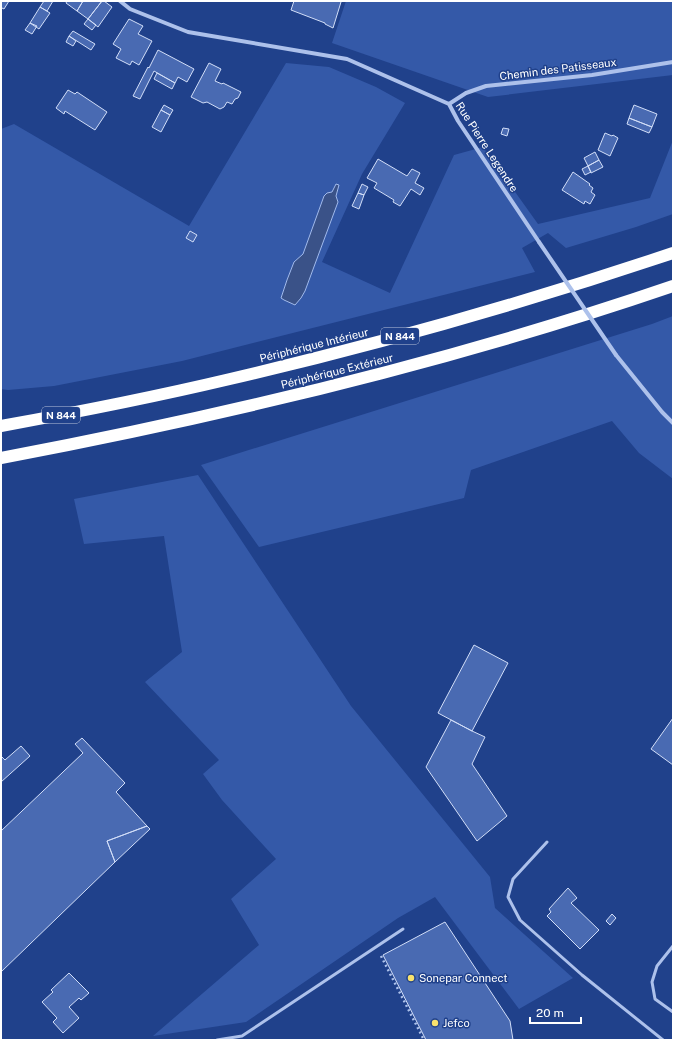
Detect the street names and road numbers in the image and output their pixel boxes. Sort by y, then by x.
street label: Chemin des Patisseaux [499,56,617,82]
street label: Rue Pierre Legendre [454,100,520,194]
street label: Périphérique Intérieur [258,326,370,364]
road number: N 844 [381,328,419,344]
street label: Périphérique Extérieur [280,351,394,391]
road number: N 844 [42,407,80,423]

